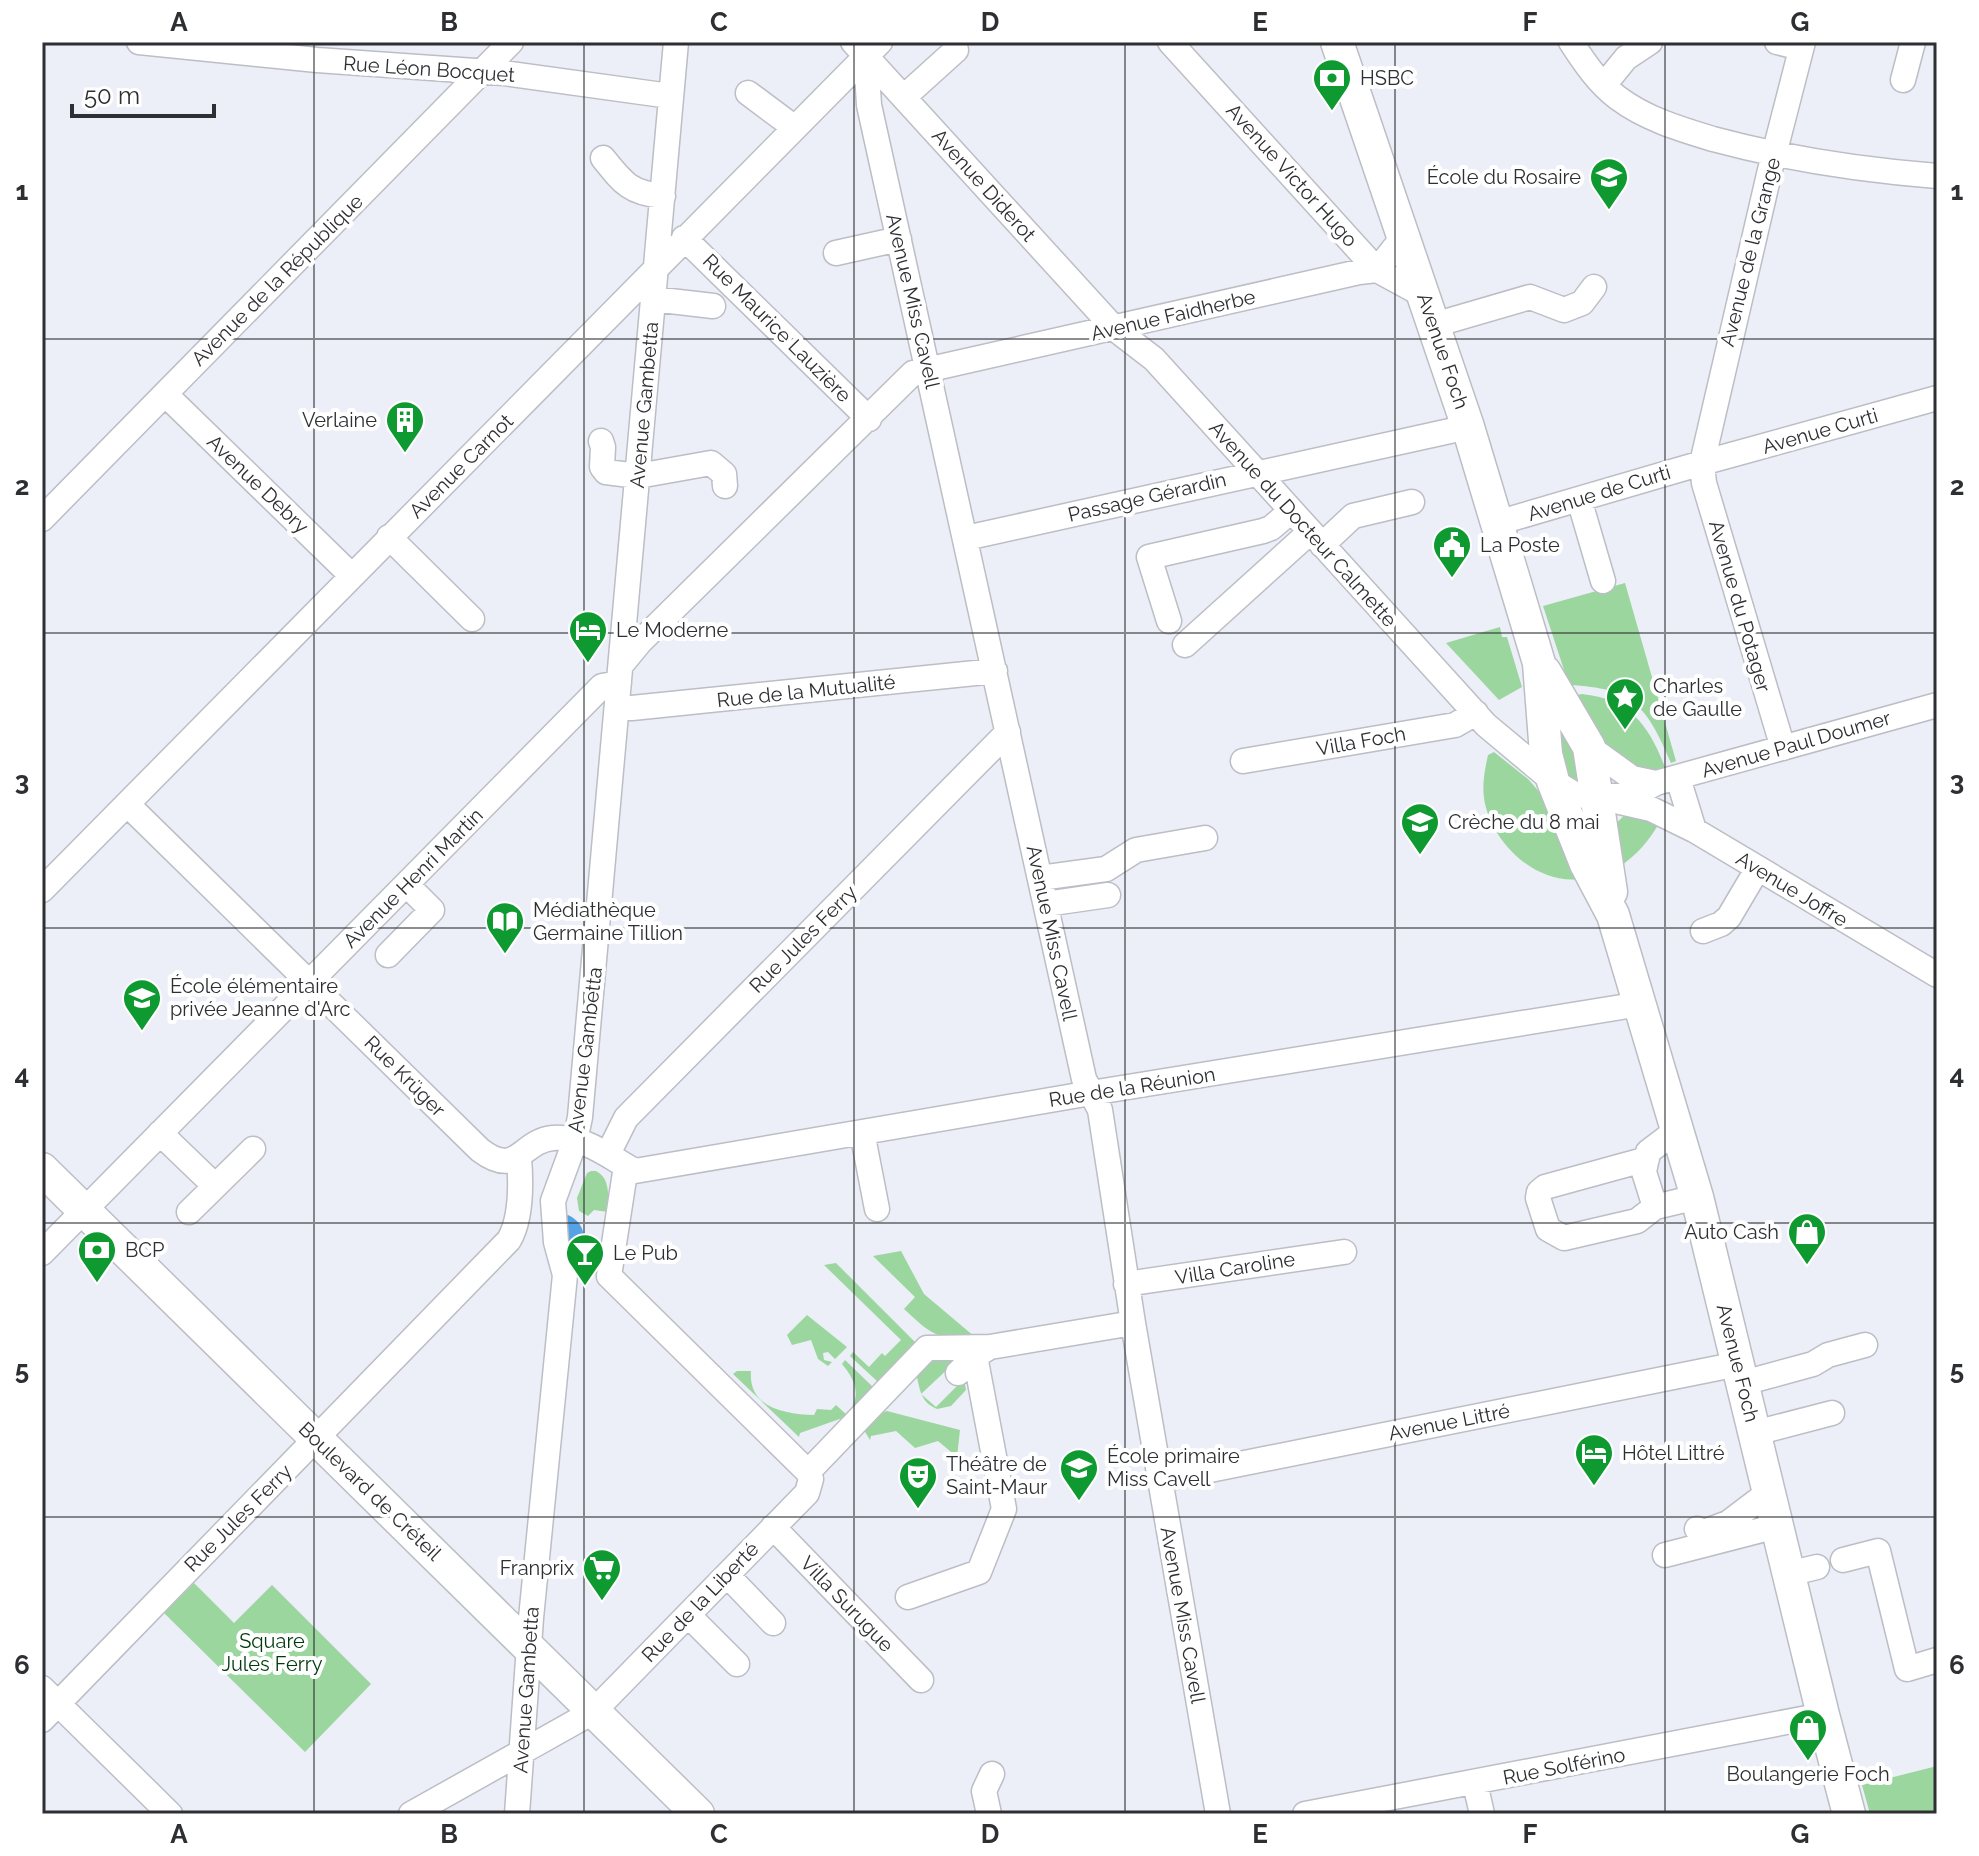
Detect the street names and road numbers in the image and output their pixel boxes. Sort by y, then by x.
street label: Rue Léon Bocquet [342,51,516,87]
street label: Avenue Victor Hugo [1221,98,1363,252]
street label: Avenue Diderot [927,124,1041,246]
street label: Avenue de la Grange [1715,155,1785,349]
street label: Avenue de la République [186,189,368,371]
street label: Avenue Miss Cavell [881,211,945,391]
street label: Rue Maurice Lauzière [698,249,856,407]
street label: Avenue Faidherbe [1088,284,1258,346]
street label: Avenue Foch [1412,290,1474,412]
street label: Avenue Gambetta [625,321,663,489]
street label: Avenue Curti [1760,403,1880,459]
street label: Avenue Carnot [404,409,518,523]
street label: Avenue du Docteur Calmette [1204,416,1402,632]
street label: Avenue Debry [202,430,314,538]
street label: Avenue de Curti [1525,460,1673,526]
street label: Passage Gérardin [1065,467,1229,527]
street label: Avenue du Potager [1704,517,1776,695]
street label: Rue de la Mutualité [716,670,897,712]
street label: Avenue Paul Doumer [1699,706,1893,782]
street label: Villa Foch [1314,721,1408,761]
street label: Avenue Henri Martin [338,803,488,953]
street label: Avenue Miss Cavell [1022,843,1082,1023]
street label: Avenue Joffre [1732,846,1852,932]
street label: Rue Jules Ferry [744,880,862,998]
street label: Avenue Gambetta [563,966,607,1134]
street label: Rue Krüger [360,1031,450,1121]
street label: Rue de la Réunion [1047,1062,1217,1112]
street label: Villa Caroline [1173,1247,1297,1289]
street label: Avenue Foch [1712,1301,1764,1425]
street label: Avenue Littré [1386,1398,1512,1446]
street label: Boulevard de Créteil [294,1417,447,1566]
street label: Rue Jules Ferry [179,1459,297,1577]
street label: Avenue Miss Cavell [1156,1525,1210,1706]
street label: Rue de la Liberté [637,1537,764,1667]
street label: Villa Surugue [795,1551,899,1657]
street label: Avenue Gambetta [508,1606,544,1774]
street label: Rue Solférino [1501,1742,1627,1790]

